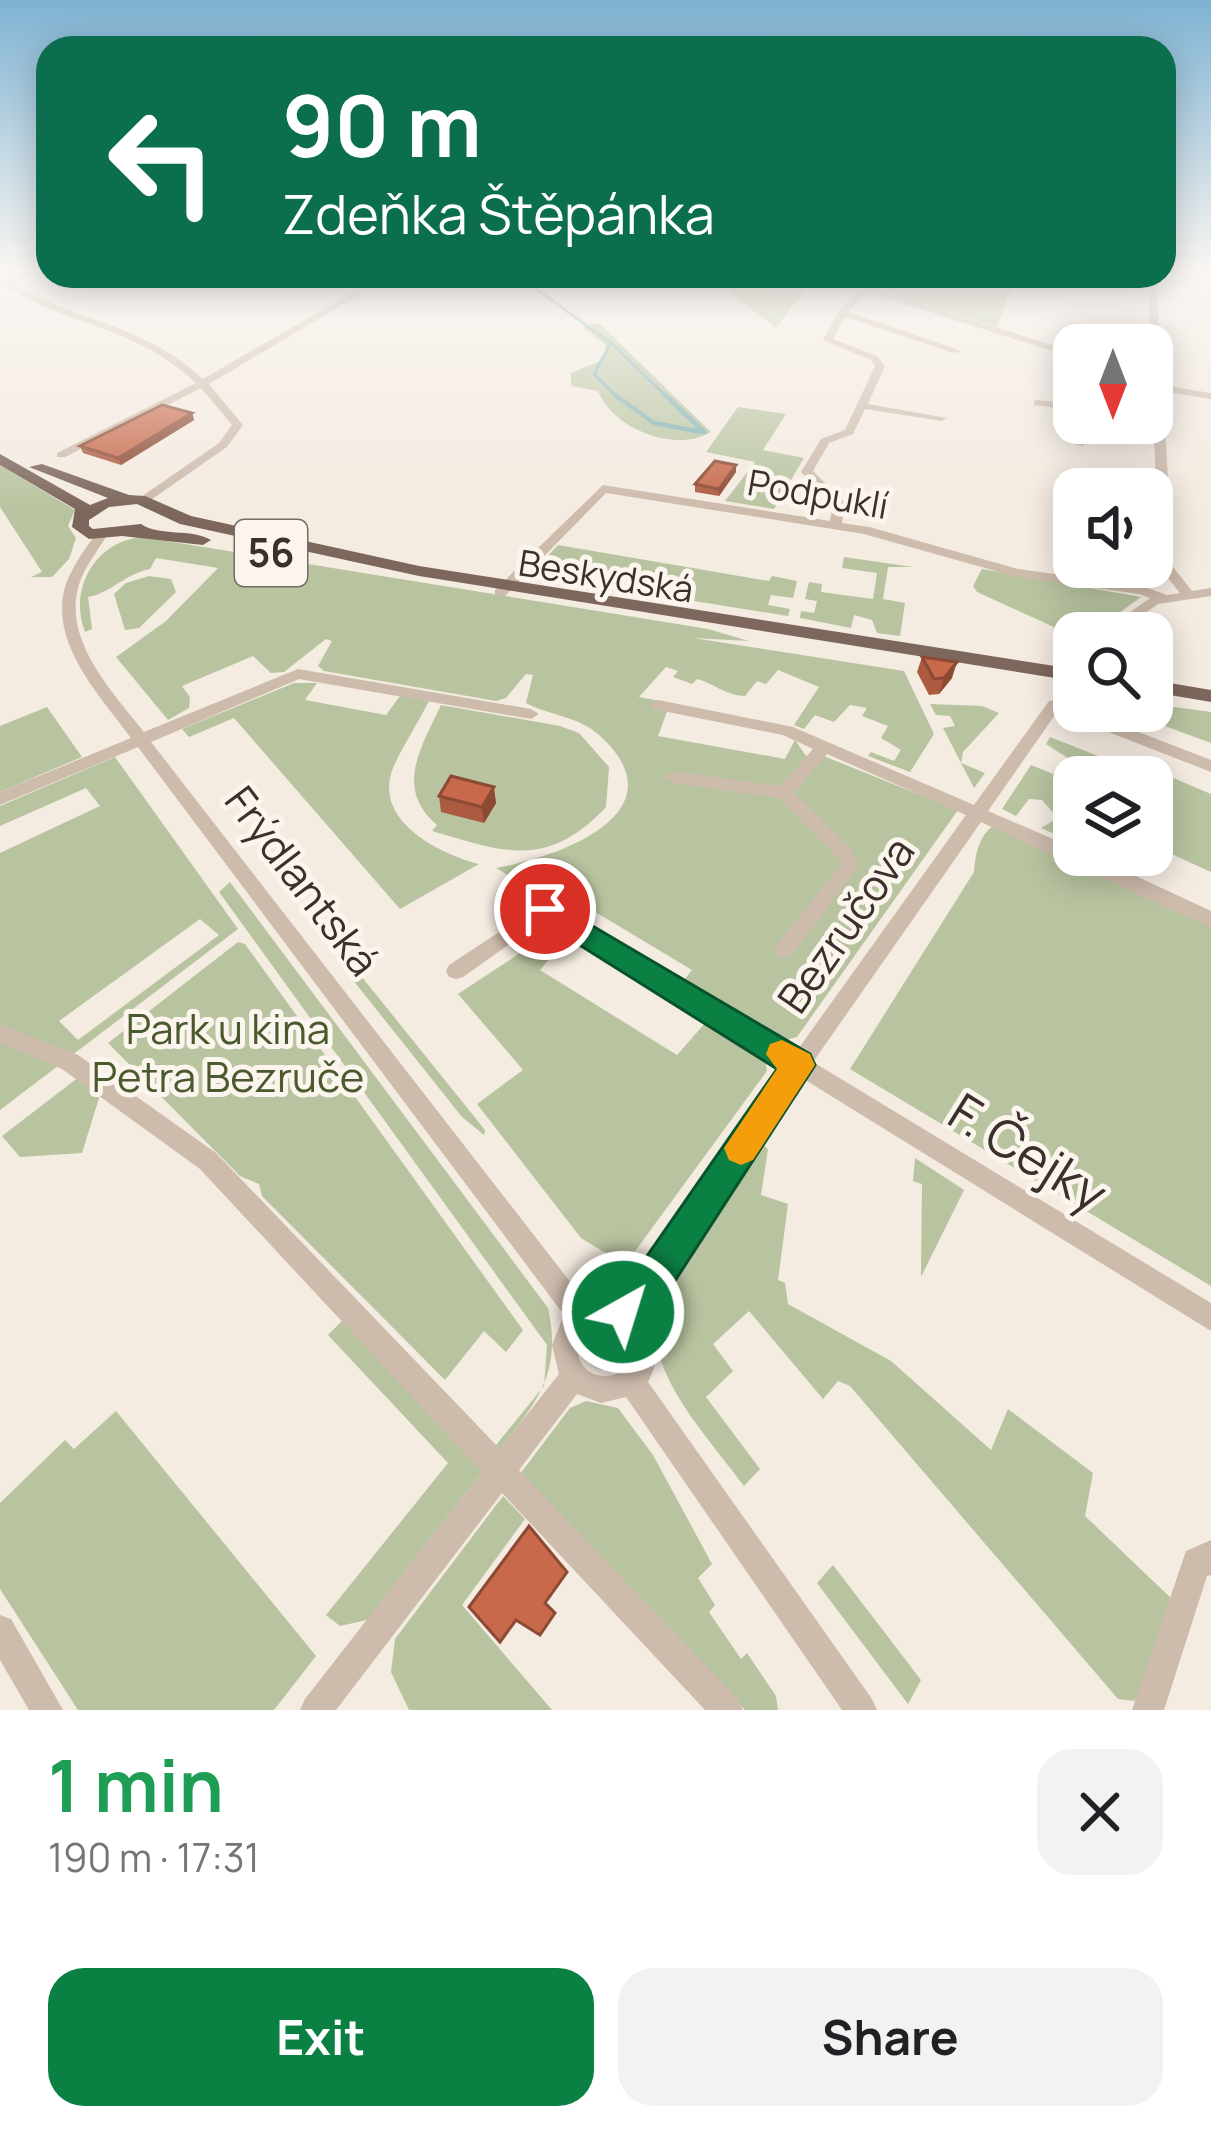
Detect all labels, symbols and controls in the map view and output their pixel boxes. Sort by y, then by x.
text: 90 m [282,67,482,182]
icon: left [84,84,240,240]
text: Zdeňka Štěpánka [282,176,715,250]
north arrow [1053,324,1173,444]
map controls [1053,324,1173,876]
street label: Podpuklí [744,457,892,530]
button: sound [1053,468,1173,588]
road number: 56 [235,520,307,586]
street label: Beskydská [515,538,697,613]
button: search [1053,612,1173,732]
button: layers [1053,756,1173,876]
street label: Frýdlantská [212,774,393,987]
street label: Bezručova [763,825,927,1024]
pin [494,858,596,960]
icon: arrive [512,876,578,942]
park label: Park u kina Petra Bezruče [92,999,364,1105]
street label: F. Čejky [937,1076,1121,1227]
position arrow [560,1249,686,1375]
text: 1 min [48,1735,224,1834]
button: close [1037,1749,1163,1875]
text: 190 m · 17:31 [48,1830,260,1884]
button: Exit [48,1968,594,2106]
button: Share [618,1968,1163,2106]

